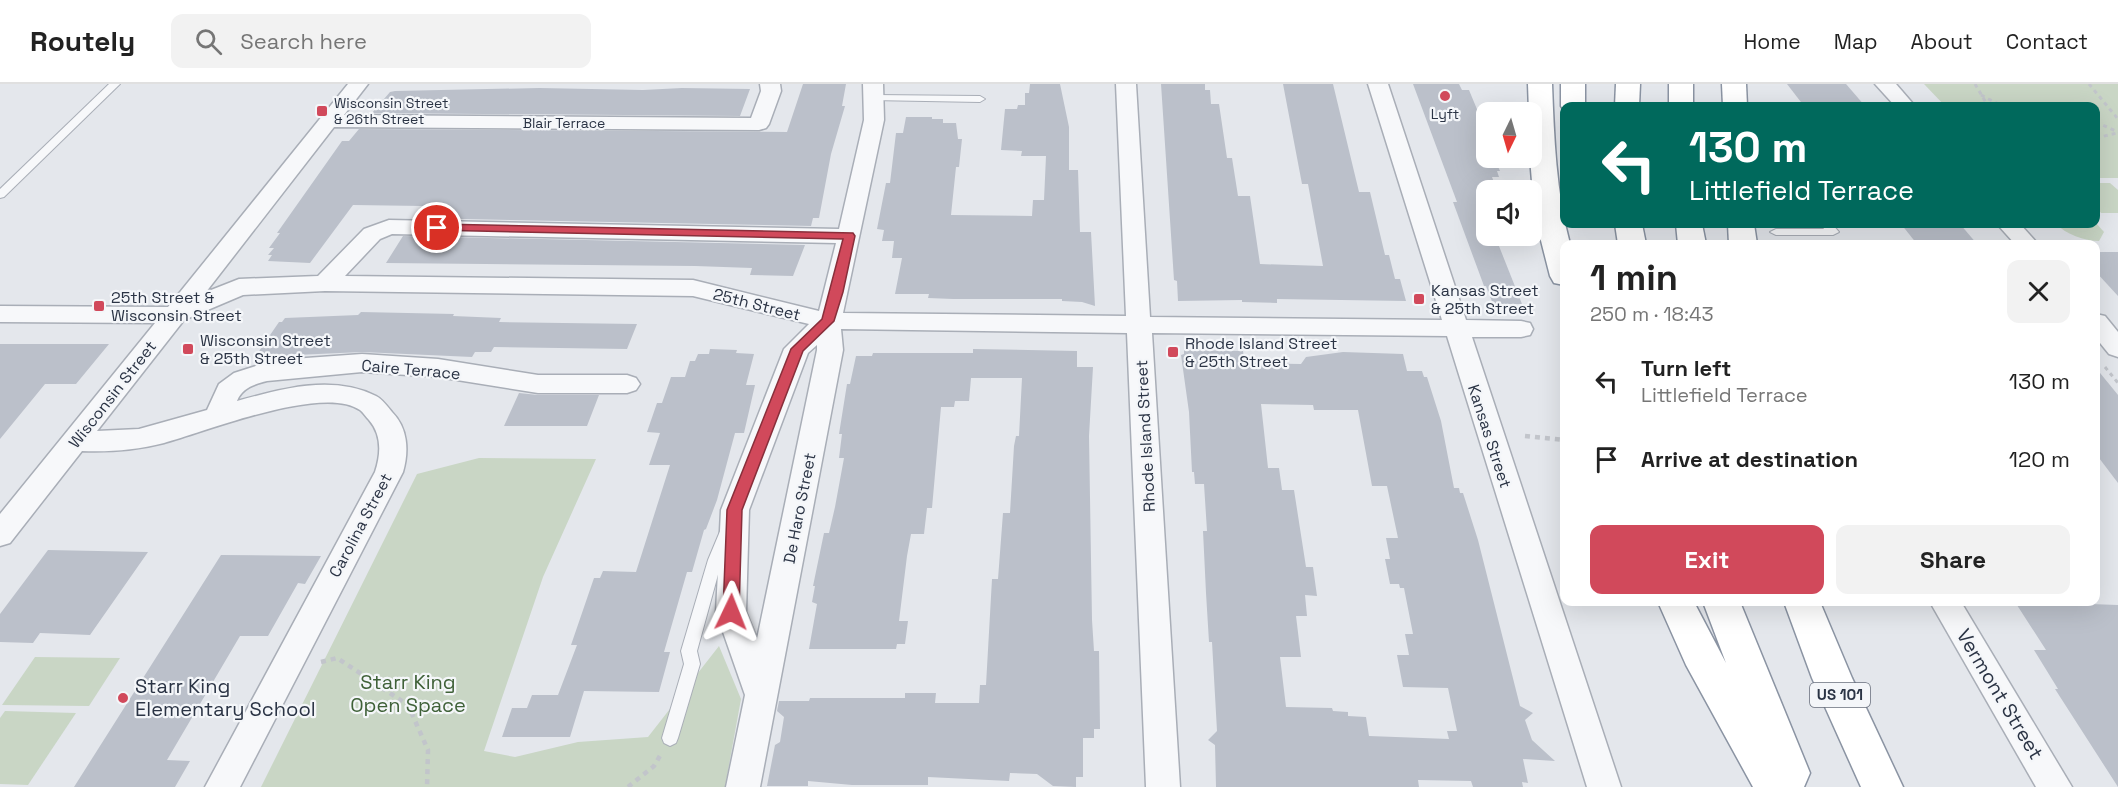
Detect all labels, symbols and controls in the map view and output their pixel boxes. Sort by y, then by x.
search box [171,14,591,68]
text: Routely [30,23,135,59]
icon: search [192,25,225,58]
text: Search here [240,27,367,55]
text: Home [1743,28,1801,55]
text: Map [1834,28,1878,55]
text: About [1911,28,1973,55]
text: Contact [2006,28,2088,55]
marker: Lyft [1438,89,1452,103]
place label: Wisconsin Street & 26th Street [334,94,448,128]
north arrow [1476,102,1542,168]
map controls [1476,102,1542,246]
marker: Wisconsin Street & 26th Street [315,104,329,118]
place label: Lyft [1431,105,1459,123]
street label: Blair Terrace [523,114,605,132]
text: 130 m [1689,121,1807,174]
icon: left [1590,126,1668,204]
text: Littlefield Terrace [1689,173,1914,208]
button: sound [1476,180,1542,246]
pin [411,202,462,253]
icon: arrive [420,211,453,244]
text: 1 min [1590,255,1678,301]
button: close [2007,260,2070,323]
place label: Kansas Street & 25th Street [1431,280,1539,319]
street label: 25th Street [711,283,803,325]
place label: 25th Street & Wisconsin Street [111,287,242,326]
marker: Kansas Street & 25th Street [1412,292,1426,306]
marker: 25th Street & Wisconsin Street [92,299,106,313]
text: 250 m · 18:43 [1590,301,1714,327]
place label: Wisconsin Street & 25th Street [200,330,331,369]
place label: Rhode Island Street & 25th Street [1185,333,1337,372]
street label: Wisconsin Street [64,336,161,452]
marker: Wisconsin Street & 25th Street [181,342,195,356]
marker: Rhode Island Street & 25th Street [1166,345,1180,359]
text: Turn left [1641,354,1731,382]
street label: Caire Terrace [361,355,461,384]
street label: Rhode Island Street [1131,359,1160,513]
icon: left [1590,365,1623,398]
text: 130 m [2009,367,2070,395]
street label: Kansas Street [1463,382,1516,491]
text: Littlefield Terrace [1641,382,1808,408]
icon: arrive [1590,443,1623,476]
text: Arrive at destination [1641,445,1858,473]
text: 120 m [2009,445,2070,473]
street label: De Haro Street [778,451,821,565]
street label: Carolina Street [324,470,397,581]
button: Exit [1590,525,1824,594]
button: Share [1836,525,2070,594]
position arrow [699,580,763,644]
street label: Vermont Street [1951,624,2049,764]
park label: Starr King Open Space [350,669,466,718]
place label: Starr King Elementary School [135,673,316,722]
road number: US 101 [1810,683,1870,707]
marker: Starr King Elementary School [116,691,130,705]

